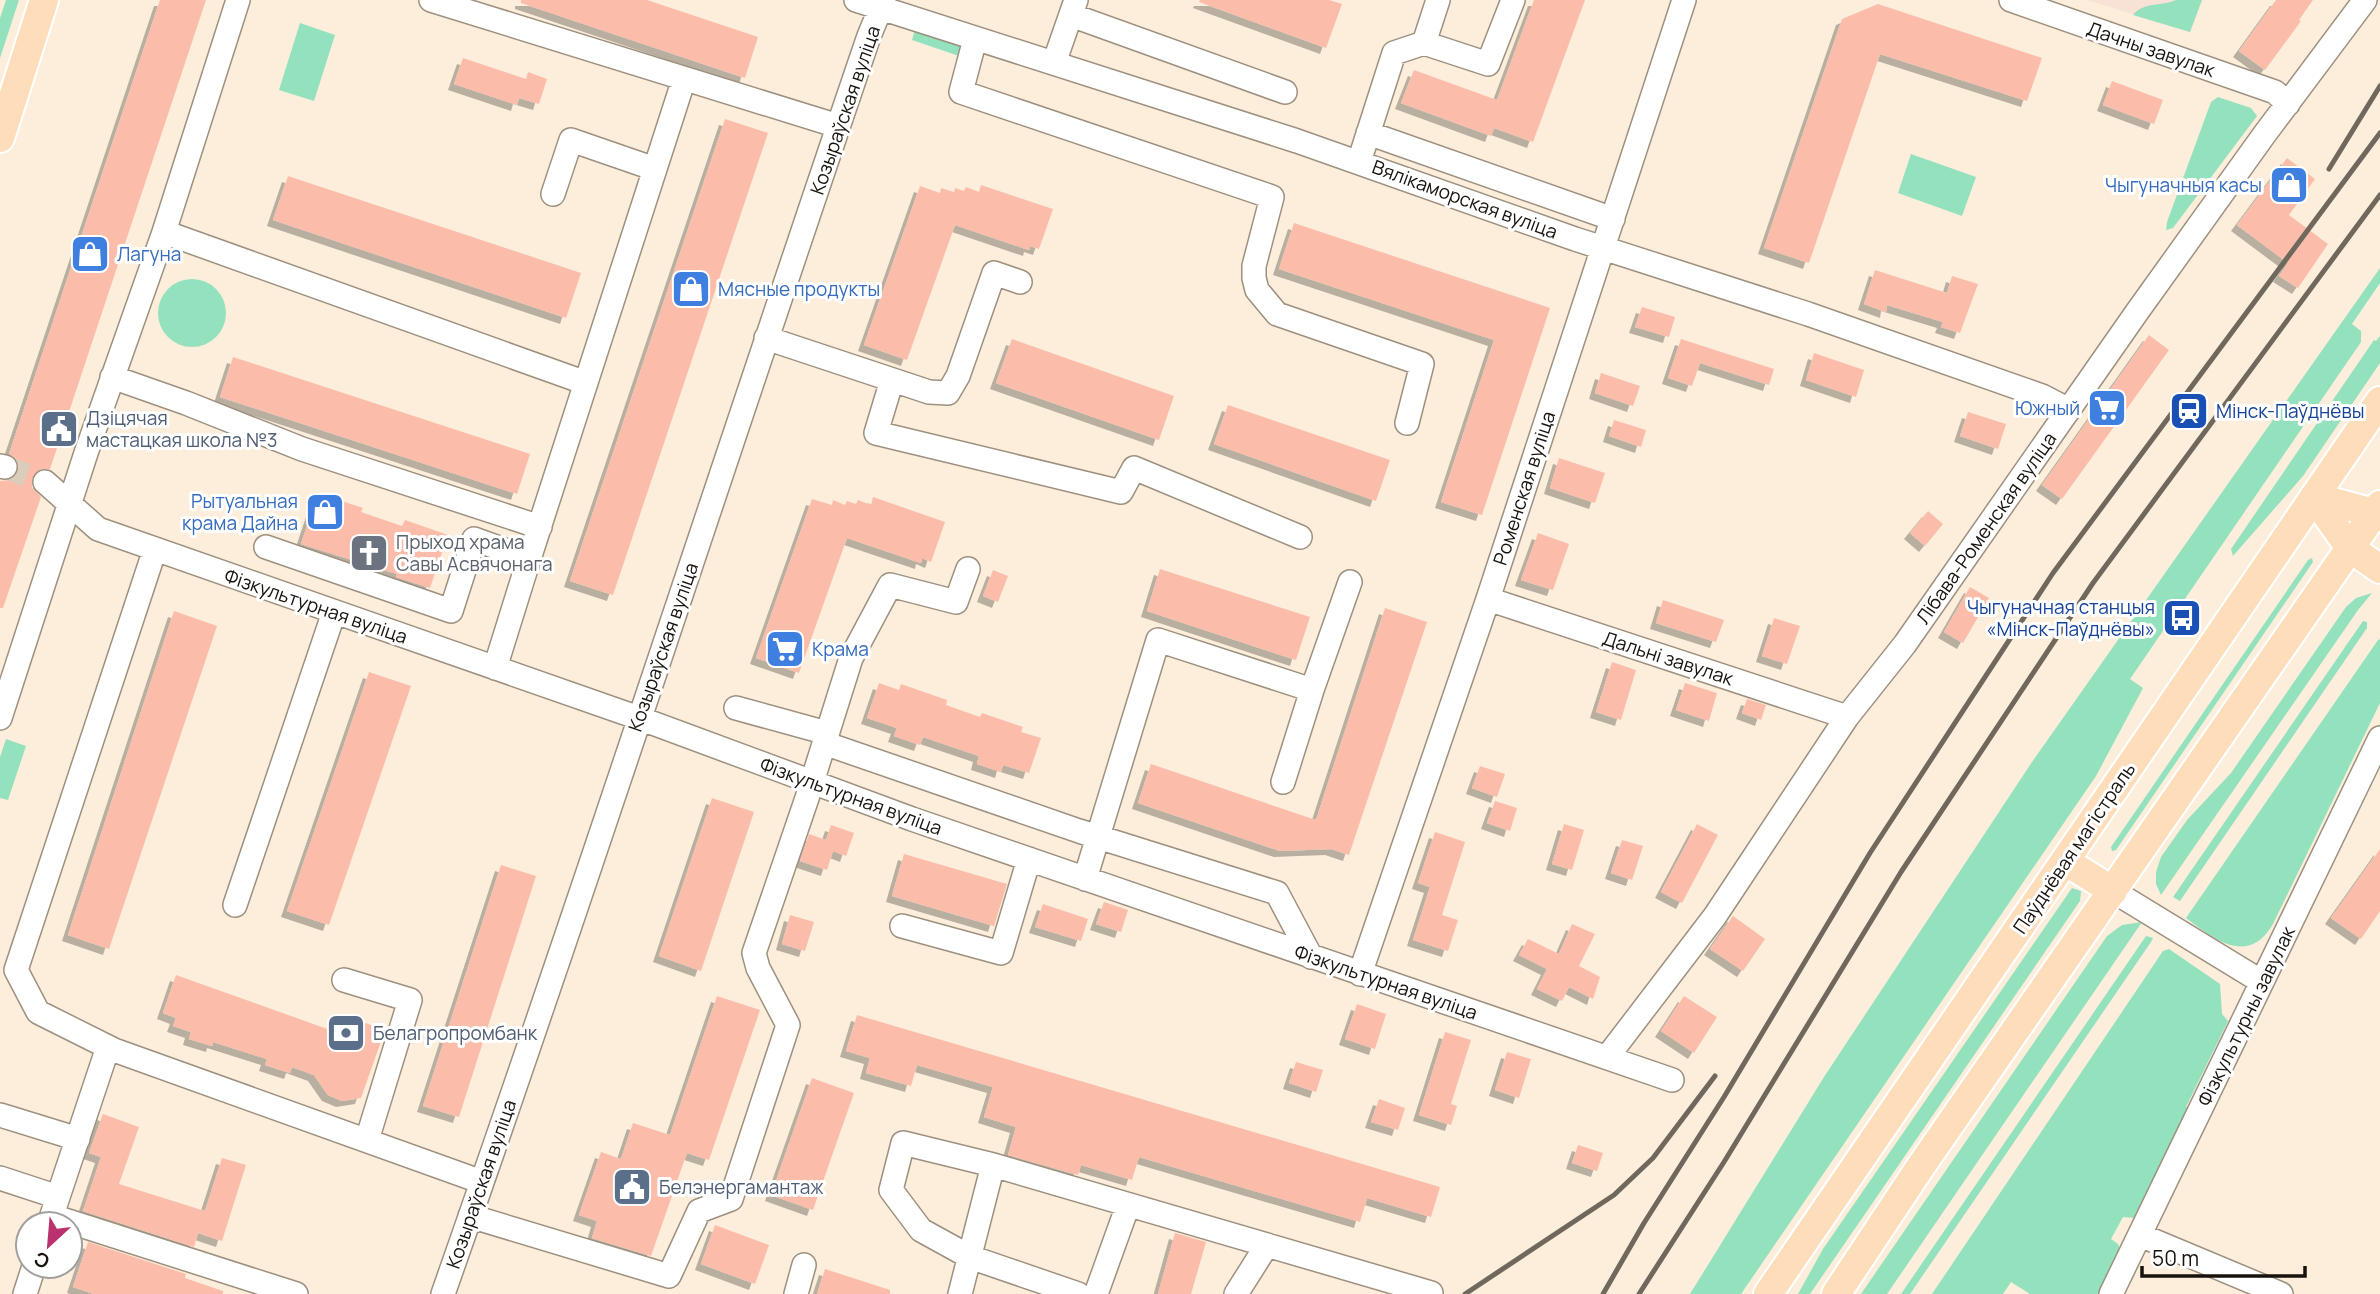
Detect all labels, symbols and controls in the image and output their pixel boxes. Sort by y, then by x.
street label: Дачны завулак [2084,15,2219,83]
street label: Козыраўская вуліца [804,22,886,198]
street label: Вялікаморская вуліца [1369,153,1561,245]
shop icon: Чыгуначныя касы [2268,164,2310,206]
place label: Чыгуначныя касы [2105,172,2262,198]
shop icon: Лагуна [69,233,111,275]
place label: Лагуна [117,241,181,267]
shop icon: Мясные продукты [670,268,712,310]
place label: Мясные продукты [718,276,880,302]
supermarket icon: Южный [2086,387,2128,429]
station icon: Мінск-Паўднёвы [2168,390,2210,432]
place label: Южный [2015,395,2080,421]
place label: Мінск-Паўднёвы [2216,398,2364,424]
place label: Дзіцячая мастацкая школа №3 [86,405,277,453]
public building icon: Дзіцячая мастацкая школа №3 [38,408,80,450]
street label: Роменская вуліца [1487,408,1561,568]
street label: Лібава-Роменская вуліца [1910,427,2062,629]
place label: Рытуальная крама Дайна [182,488,298,536]
shop icon: Рытуальная крама Дайна [304,491,346,533]
place label: Прыход храма Савы Асвячонага [396,529,552,577]
church icon: Прыход храма Савы Асвячонага [348,532,390,574]
street label: Козыраўская вуліца [622,559,704,735]
street label: Фізкультурная вуліца [221,562,411,650]
place label: Чыгуначная станцыя «Мінск-Паўднёвы» [1967,594,2155,642]
bus stop icon: Чыгуначная станцыя «Мінск-Паўднёвы» [2161,597,2203,639]
street label: Дальні завулак [1599,625,1737,692]
supermarket icon: Крама [764,628,806,670]
place label: Крама [812,636,869,662]
street label: Фізкультурная вуліца [756,751,946,841]
street label: Паўднёвая магістраль [2007,757,2141,939]
street label: Фізкультурны завулак [2191,921,2301,1110]
street label: Фізкультурная вуліца [1291,938,1481,1026]
bank icon: Белагропромбанк [325,1012,367,1054]
place label: Белагропромбанк [373,1020,538,1046]
street label: Козыраўская вуліца [440,1096,522,1272]
public building icon: Белэнергамантаж [611,1166,653,1208]
place label: Белэнергамантаж [659,1174,824,1200]
north arrow [14,1210,84,1280]
scale bar [2142,1234,2305,1278]
text: 50 m [2152,1244,2199,1272]
text: С [30,1246,54,1275]

